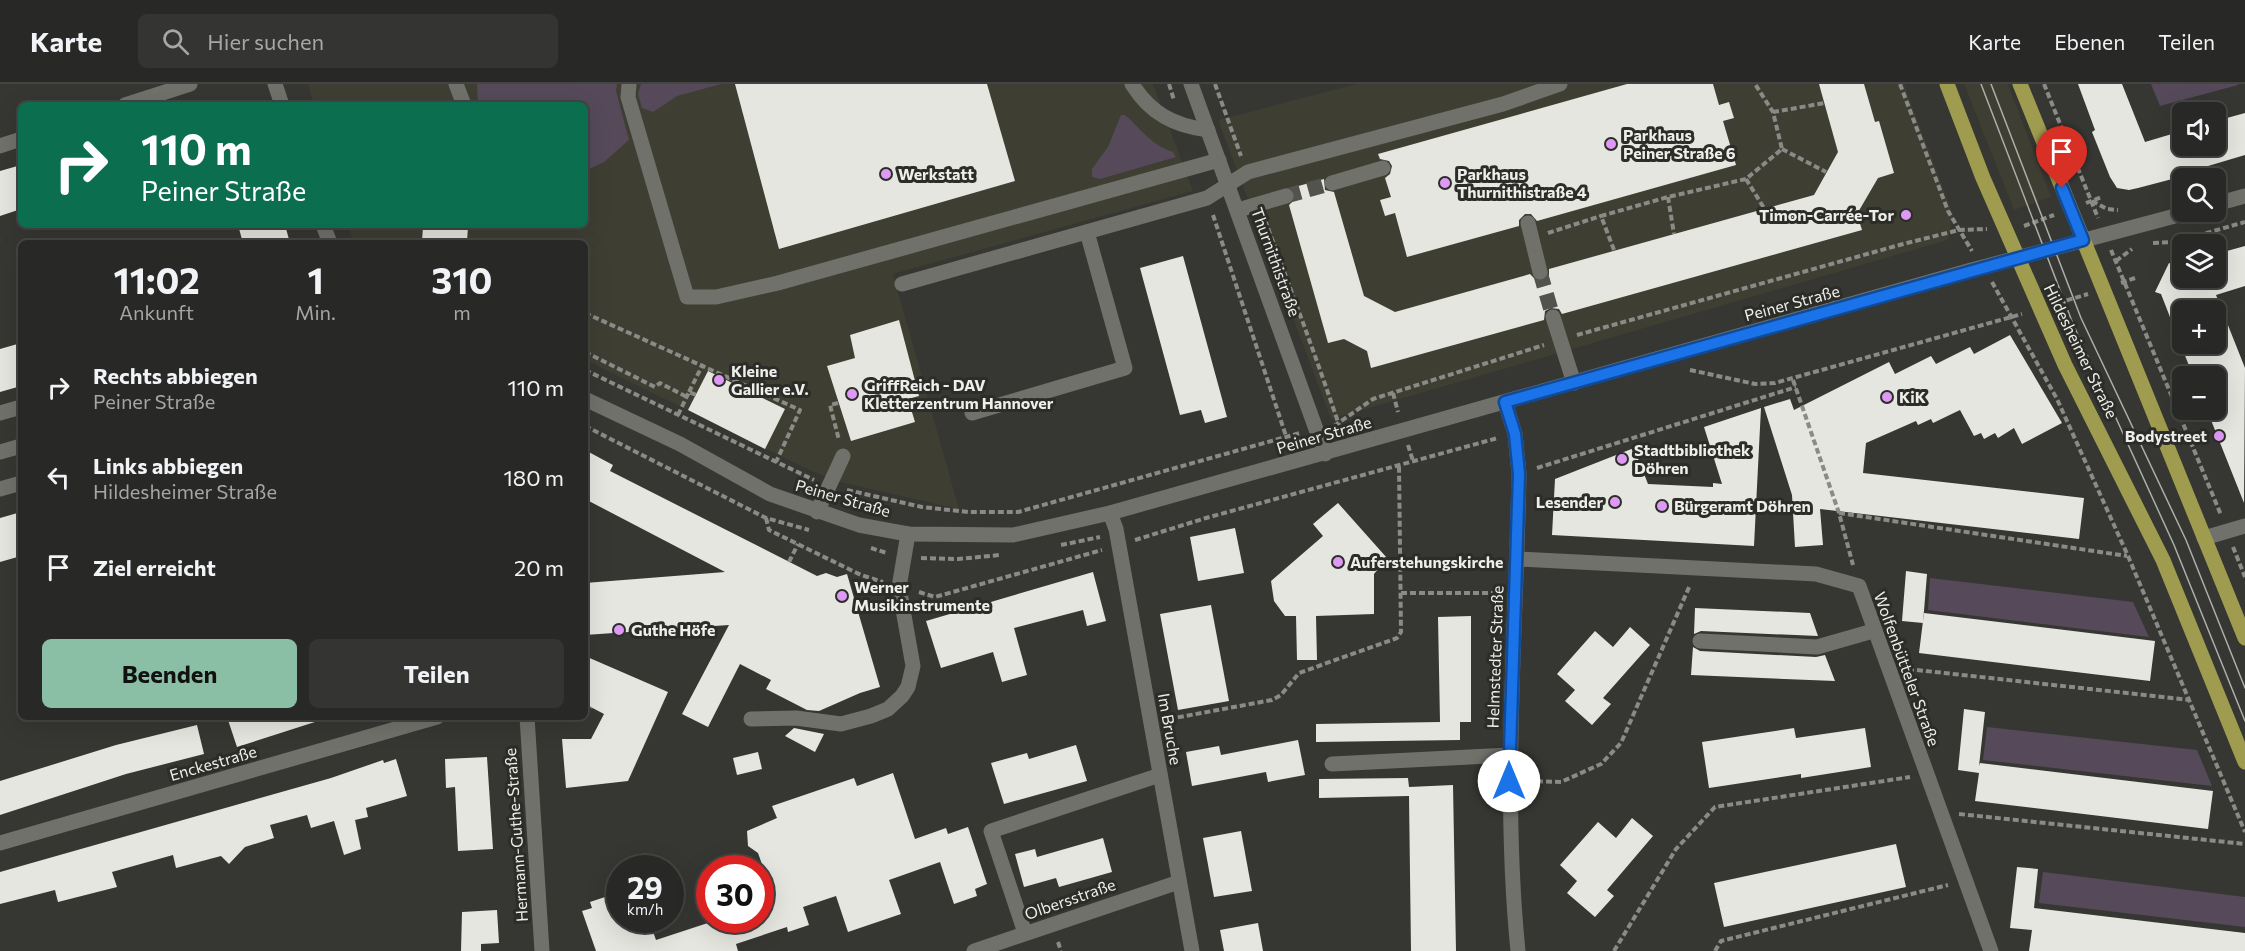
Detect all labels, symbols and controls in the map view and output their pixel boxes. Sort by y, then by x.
search box [138,14,558,68]
text: Karte [30,24,102,58]
icon: search [159,25,192,58]
text: Hier suchen [207,28,324,55]
text: Karte [1968,29,2021,54]
text: Ebenen [2054,29,2125,54]
text: Teilen [2158,29,2215,54]
map controls [2172,102,2226,420]
button: sound [2172,102,2226,156]
text: 110 m [141,122,252,174]
place label: Parkhaus Peiner Straße 6 [1623,125,1736,162]
icon: right [42,126,120,204]
pin [2036,126,2087,188]
icon: arrive [2045,135,2078,168]
marker: Parkhaus Peiner Straße 6 [1604,137,1618,151]
place label: Werkstatt [898,164,974,183]
place label: Parkhaus Thurnithistraße 4 [1457,164,1587,201]
marker: Werkstatt [879,167,893,181]
button: search [2172,168,2226,222]
text: Peiner Straße [141,174,306,207]
marker: Parkhaus Thurnithistraße 4 [1438,176,1452,190]
street label: Thurnithistraße [1248,205,1305,319]
place label: Timon-Carrée-Tor [1759,205,1894,224]
marker: Timon-Carrée-Tor [1899,208,1913,222]
button: layers [2172,234,2226,288]
text: 11:02 [114,257,200,301]
text: 1 [307,257,324,301]
text: 310 [431,257,492,301]
street label: Hildesheimer Straße [2041,280,2122,421]
street label: Peiner Straße [1742,281,1842,324]
text: Ankunft [119,300,194,324]
text: Min. [295,300,336,324]
text: m [453,300,471,324]
button: + [2172,300,2226,354]
place label: Kleine Gallier e.V. [731,361,809,398]
text: Rechts abbiegen [93,362,258,389]
button: − [2172,366,2226,420]
icon: right [42,371,75,404]
marker: Kleine Gallier e.V. [712,373,726,387]
text: 110 m [507,374,564,401]
place label: GriffReich - DAV Kletterzentrum Hannover [864,375,1054,412]
marker: GriffReich - DAV Kletterzentrum Hannover [845,387,859,401]
place label: KiK [1899,387,1926,406]
text: Peiner Straße [93,389,215,413]
marker: KiK [1880,390,1894,404]
street label: Peiner Straße [1274,412,1374,457]
place label: Bodystreet [2125,426,2207,445]
marker: Bodystreet [2212,429,2226,443]
place label: Stadtbibliothek Döhren [1634,440,1751,477]
text: Links abbiegen [93,452,243,479]
marker: Stadtbibliothek Döhren [1615,452,1629,466]
icon: left [42,461,75,494]
text: 180 m [503,464,564,491]
street label: Peiner Straße [793,475,893,520]
text: Hildesheimer Straße [93,479,277,503]
place label: Lesender [1536,492,1603,511]
marker: Lesender [1608,495,1622,509]
place label: Bürgeramt Döhren [1674,496,1811,515]
marker: Bürgeramt Döhren [1655,499,1669,513]
icon: arrive [42,551,75,584]
place label: Auferstehungskirche [1350,552,1503,571]
text: Ziel erreicht [93,554,216,581]
text: 20 m [514,554,564,581]
marker: Auferstehungskirche [1331,555,1345,569]
place label: Werner Musikinstrumente [854,577,990,614]
street label: Helmstedter Straße [1483,585,1506,729]
marker: Werner Musikinstrumente [835,589,849,603]
street label: Wolfenbütteler Straße [1871,589,1944,749]
place label: Guthe Höfe [631,620,715,639]
marker: Guthe Höfe [612,623,626,637]
button: Beenden [42,639,297,708]
button: Teilen [309,639,564,708]
street label: Im Bruche [1155,691,1186,766]
street label: Enckestraße [167,741,259,784]
street label: Hermann-Guthe-Straße [500,747,531,923]
position arrow [1477,749,1541,813]
speed limit sign: 30 [696,855,774,933]
text: 29 [627,868,663,905]
street label: Olbersstraße [1022,874,1118,923]
text: km/h [627,900,663,918]

